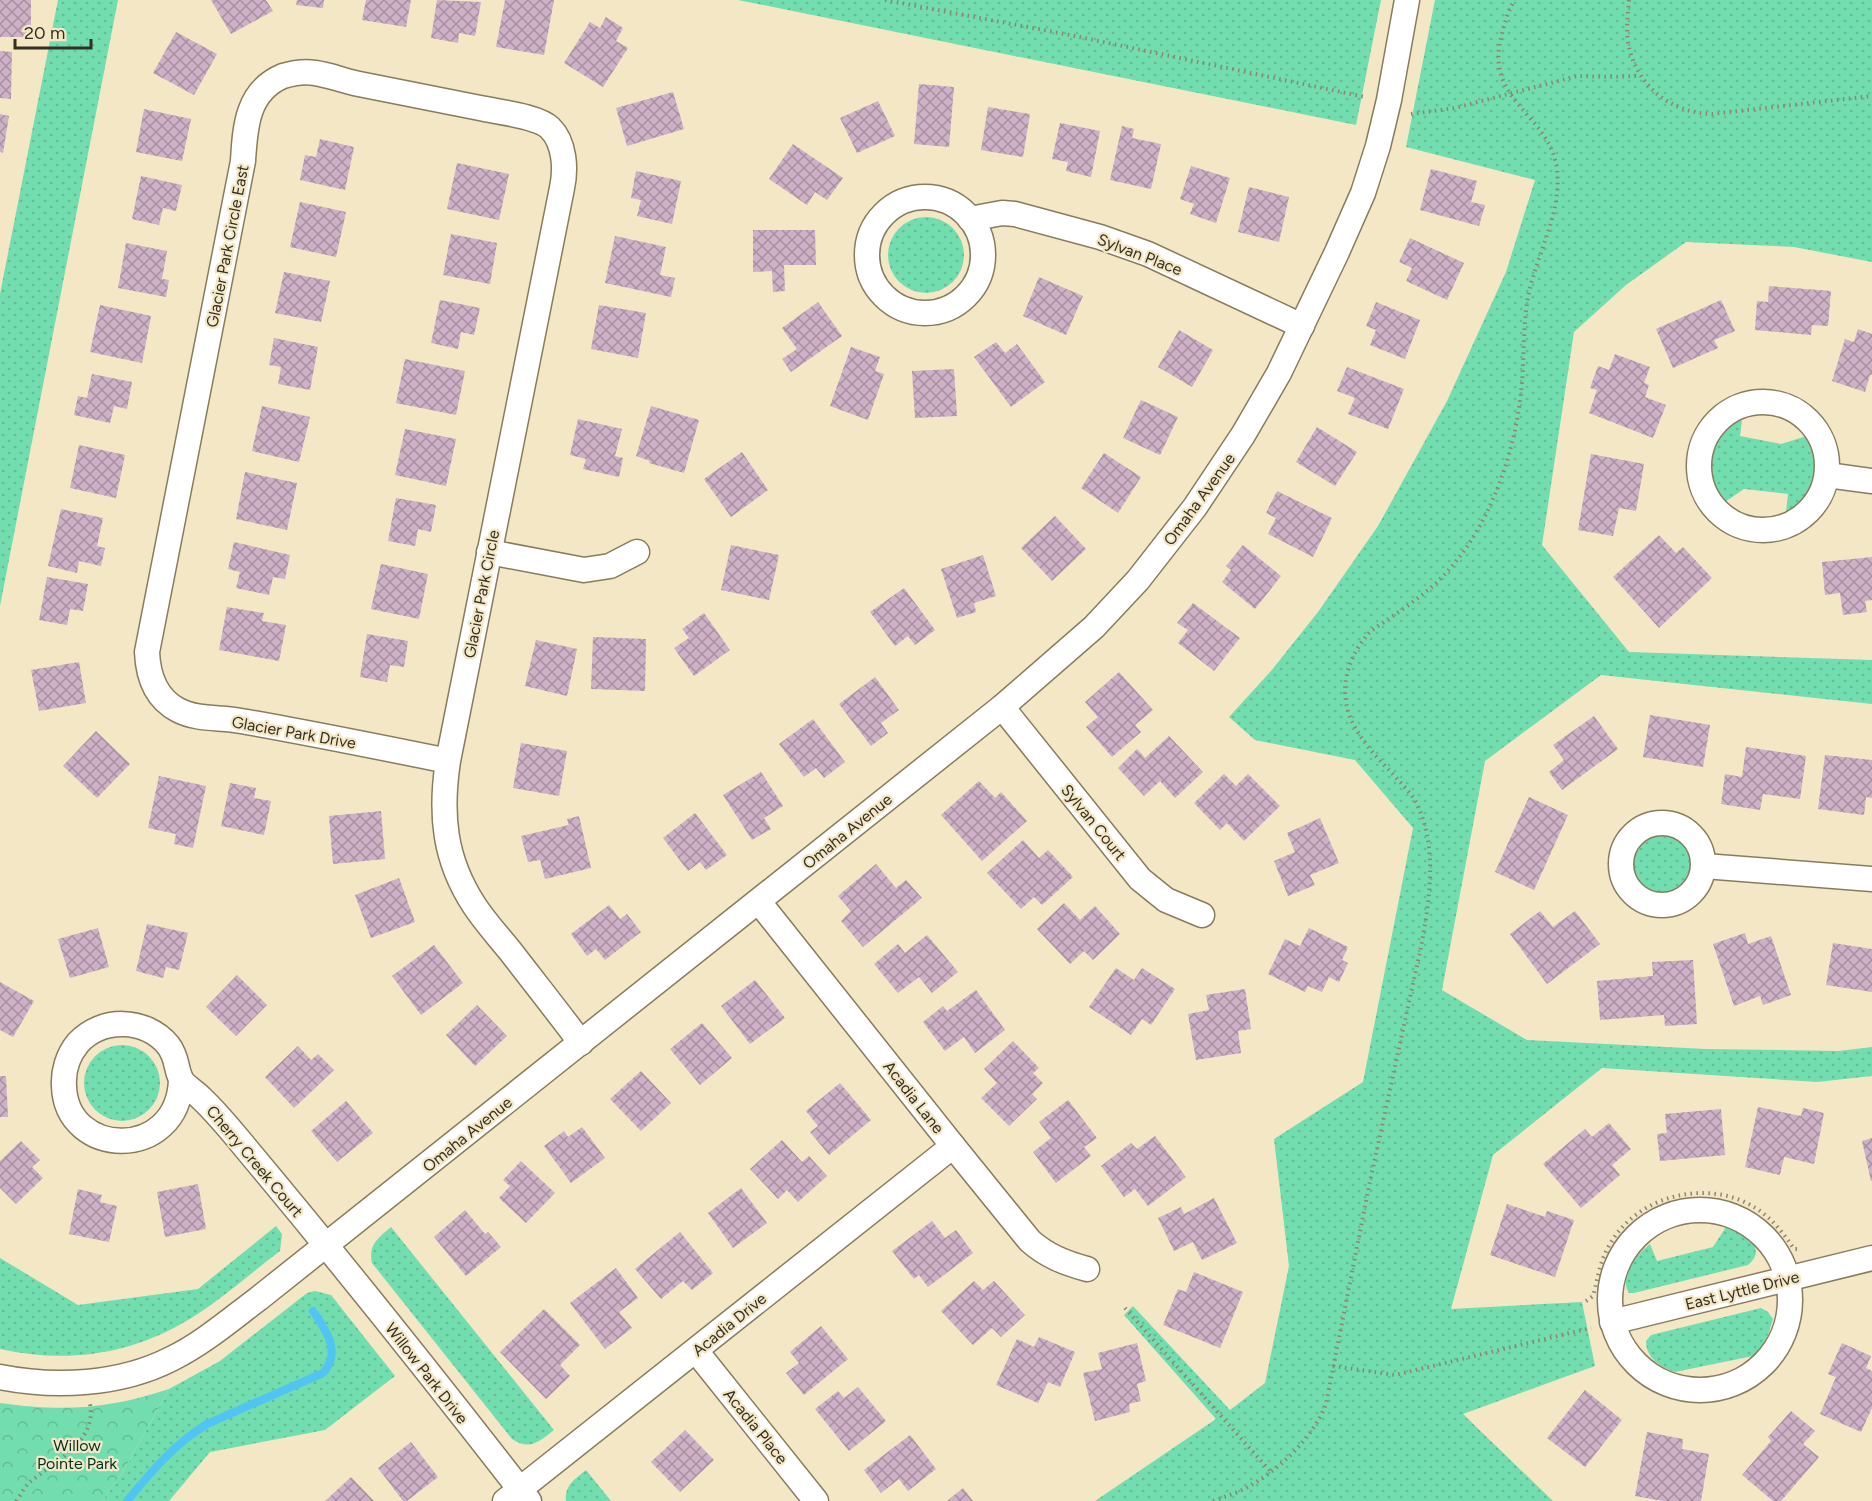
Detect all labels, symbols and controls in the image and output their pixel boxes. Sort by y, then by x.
scale bar [15,12,92,50]
text: 20 m [24,22,65,44]
street label: Glacier Park Circle East [202,163,253,329]
street label: Sylvan Place [1095,230,1185,279]
street label: Omaha Avenue [1160,449,1239,549]
street label: Glacier Park Circle [460,528,503,660]
street label: Glacier Park Drive [230,712,358,753]
street label: Sylvan Court [1057,781,1130,864]
street label: Omaha Avenue [799,789,896,873]
street label: Acadia Lane [879,1057,948,1138]
street label: Omaha Avenue [419,1092,516,1176]
street label: Cherry Creek Court [202,1102,307,1221]
street label: East Lyttle Drive [1683,1267,1801,1314]
street label: Acadia Drive [688,1289,770,1360]
street label: Willow Park Drive [381,1319,472,1428]
street label: Acadia Place [720,1385,792,1468]
park label: Willow Pointe Park [37,1436,117,1473]

